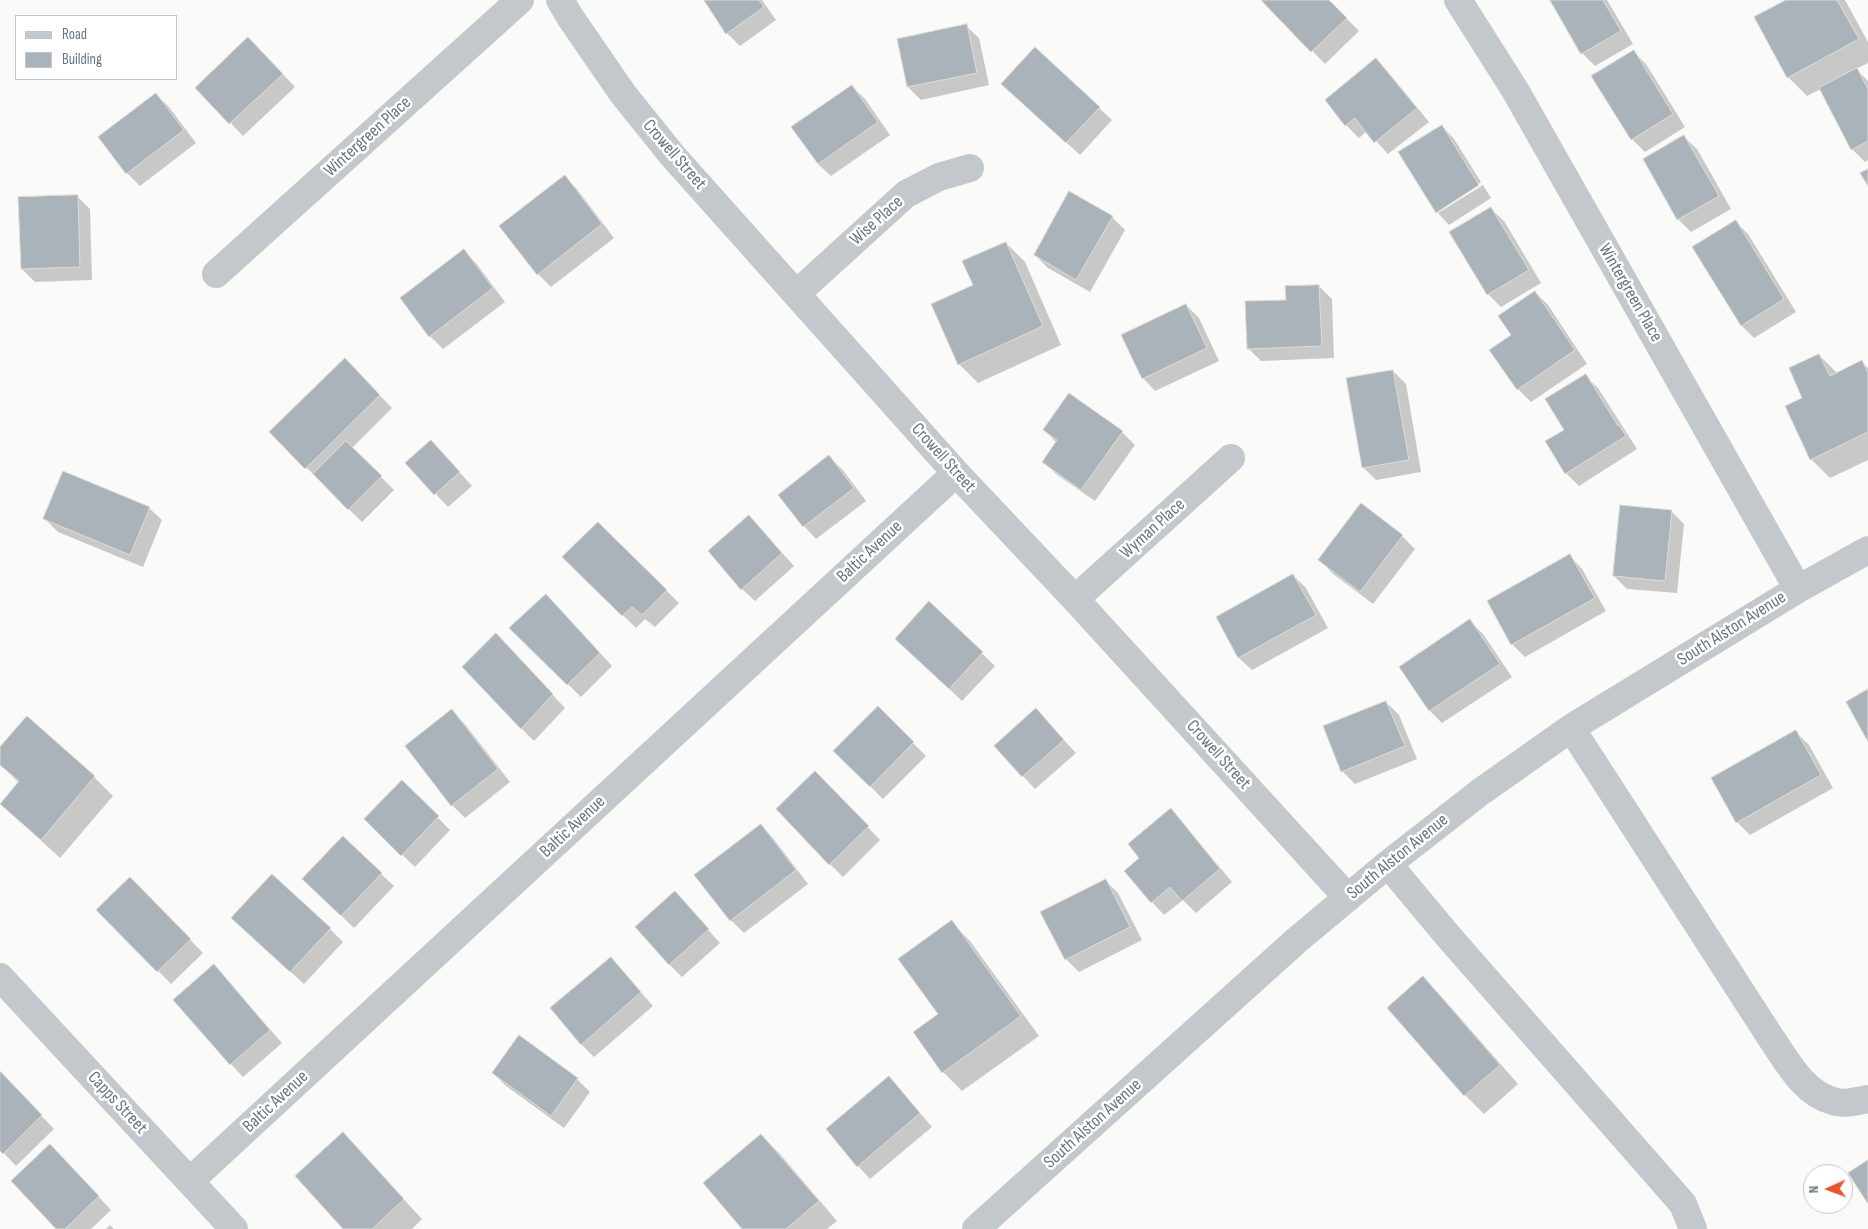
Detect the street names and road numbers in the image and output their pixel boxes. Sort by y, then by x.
street label: Wintergreen Place [320,92,416,182]
street label: Crowell Street [638,116,710,194]
street label: Wise Place [846,192,908,250]
street label: Wintergreen Place [1593,240,1667,346]
street label: Crowell Street [906,419,980,497]
street label: Wyman Place [1116,494,1190,564]
street label: Baltic Avenue [833,516,907,588]
street label: South Alston Avenue [1674,587,1790,671]
street label: Crowell Street [1181,716,1255,794]
street label: Baltic Avenue [536,791,610,863]
street label: South Alston Avenue [1343,810,1453,904]
street label: Baltic Avenue [239,1066,313,1138]
street label: Capps Street [83,1067,151,1139]
street label: South Alston Avenue [1040,1075,1146,1173]

